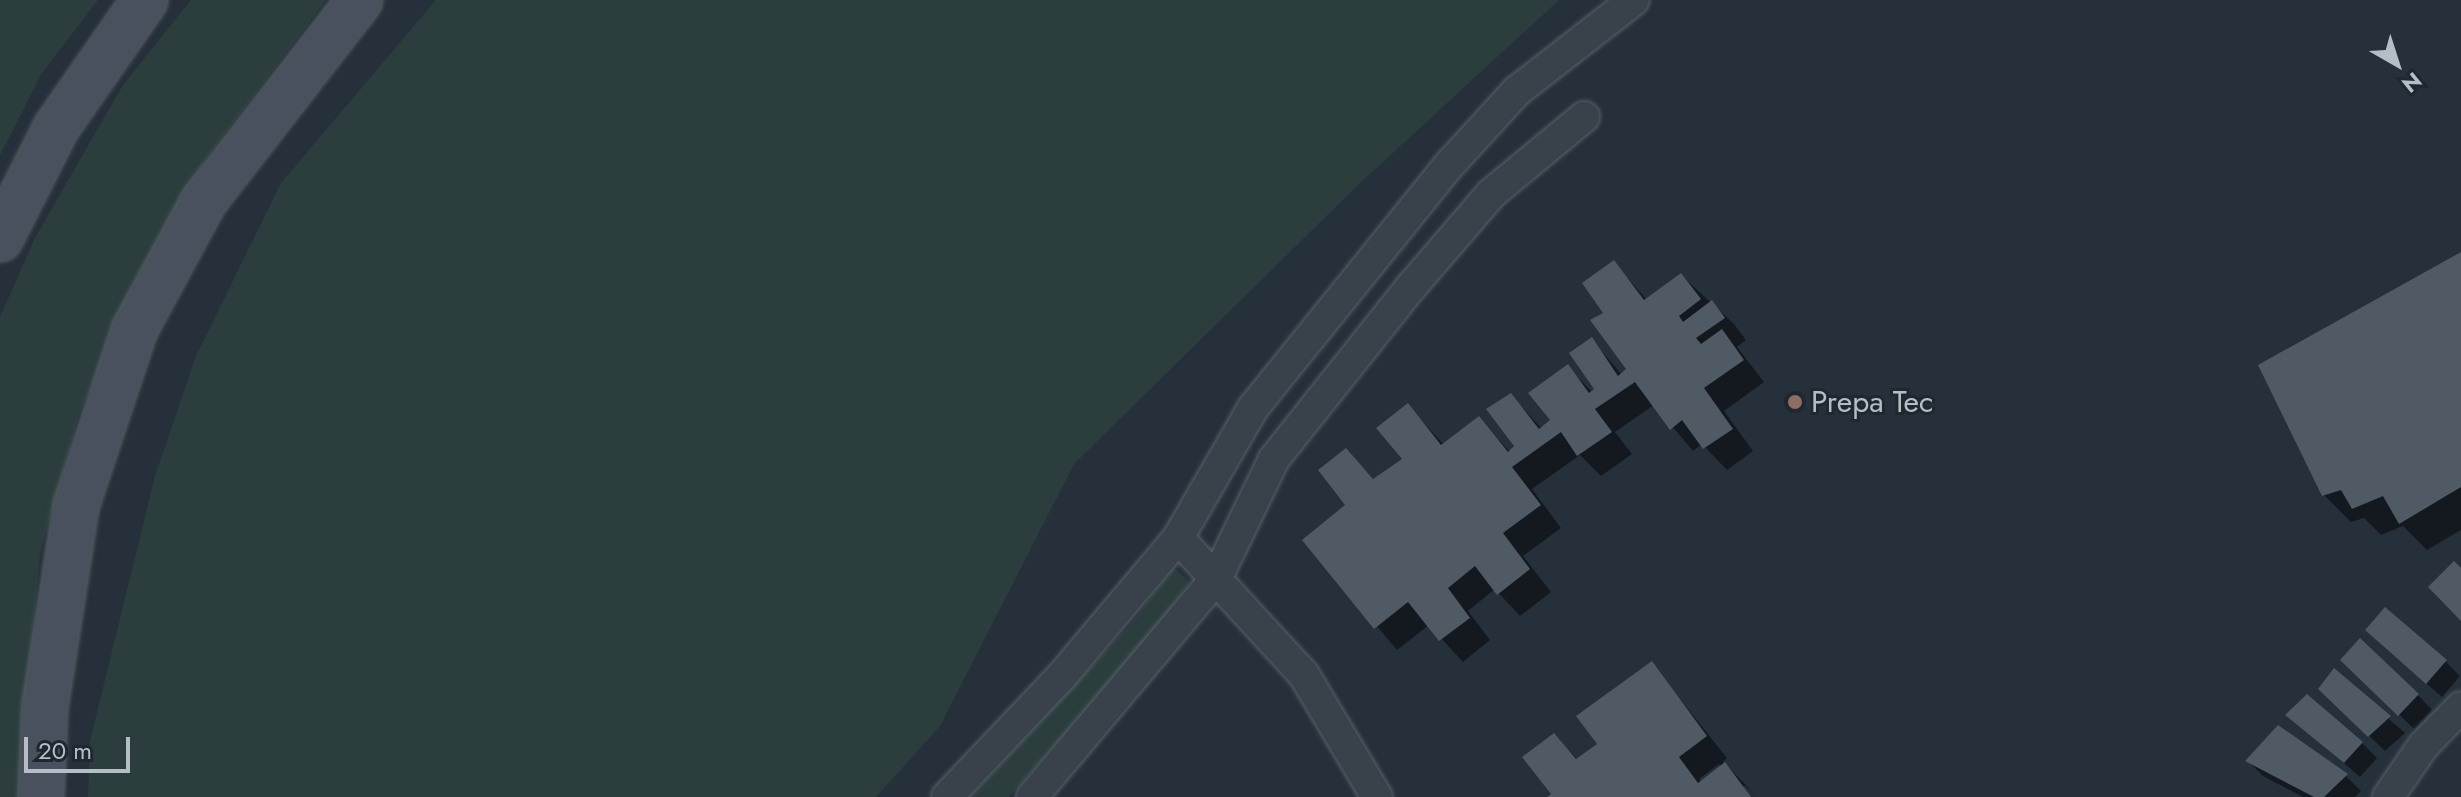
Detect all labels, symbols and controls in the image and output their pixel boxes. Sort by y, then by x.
north arrow [2357,24,2437,104]
text: N [2395,65,2429,101]
place label: Prepa Tec [1811,384,1933,420]
marker: Prepa Tec [1786,393,1804,411]
scale bar [28,721,134,771]
text: 20 m [38,733,92,768]

